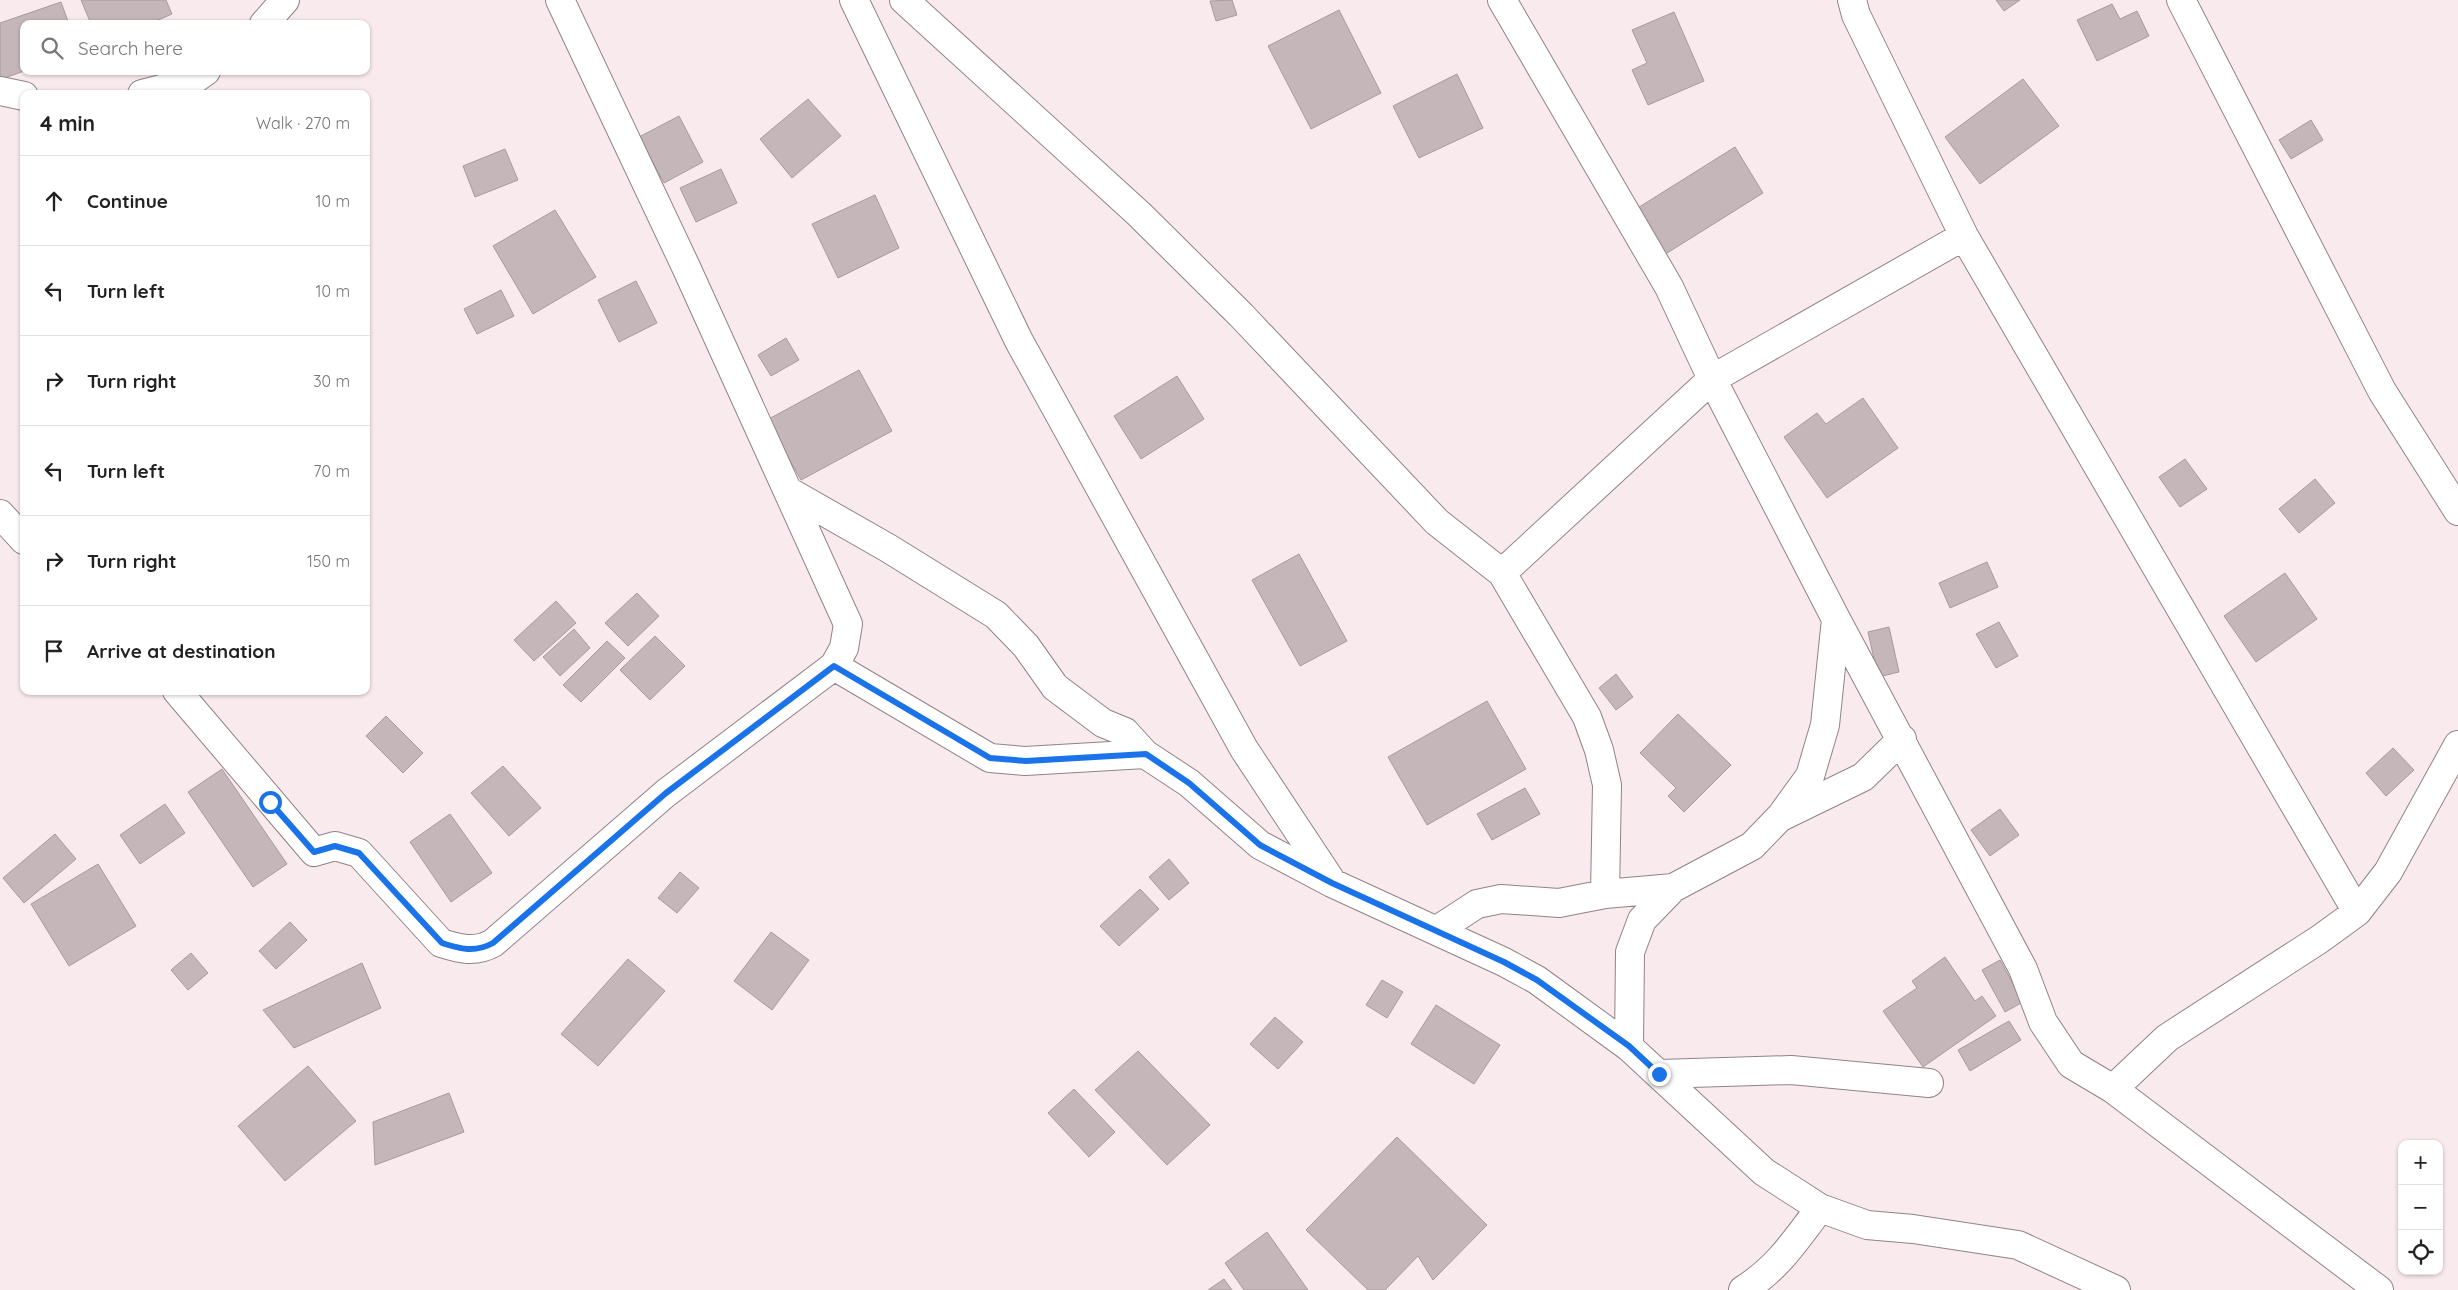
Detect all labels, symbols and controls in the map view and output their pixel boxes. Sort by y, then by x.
search box [20,20,370,75]
icon: search [38,34,66,62]
text: Search here [78,36,183,60]
text: 4 min [40,110,95,136]
text: Walk · 270 m [256,113,350,133]
icon: ahead [40,187,68,215]
text: Continue [87,189,168,213]
text: 10 m [316,191,350,211]
icon: left [40,277,68,305]
text: Turn left [87,279,165,303]
text: 10 m [316,281,350,301]
icon: right [40,367,68,395]
text: Turn right [87,369,176,393]
text: 30 m [313,371,350,391]
icon: left [40,457,68,485]
text: Turn left [87,459,165,483]
text: 70 m [313,461,350,481]
icon: right [40,547,68,575]
text: Turn right [87,549,176,573]
text: 150 m [307,551,350,571]
icon: arrive [40,637,68,665]
text: Arrive at destination [87,639,276,663]
route start [259,791,282,814]
route end [1648,1063,1671,1086]
map controls [2398,1140,2443,1275]
button: + [2398,1140,2443,1185]
button: − [2398,1185,2443,1230]
button: locate [2398,1230,2443,1275]

